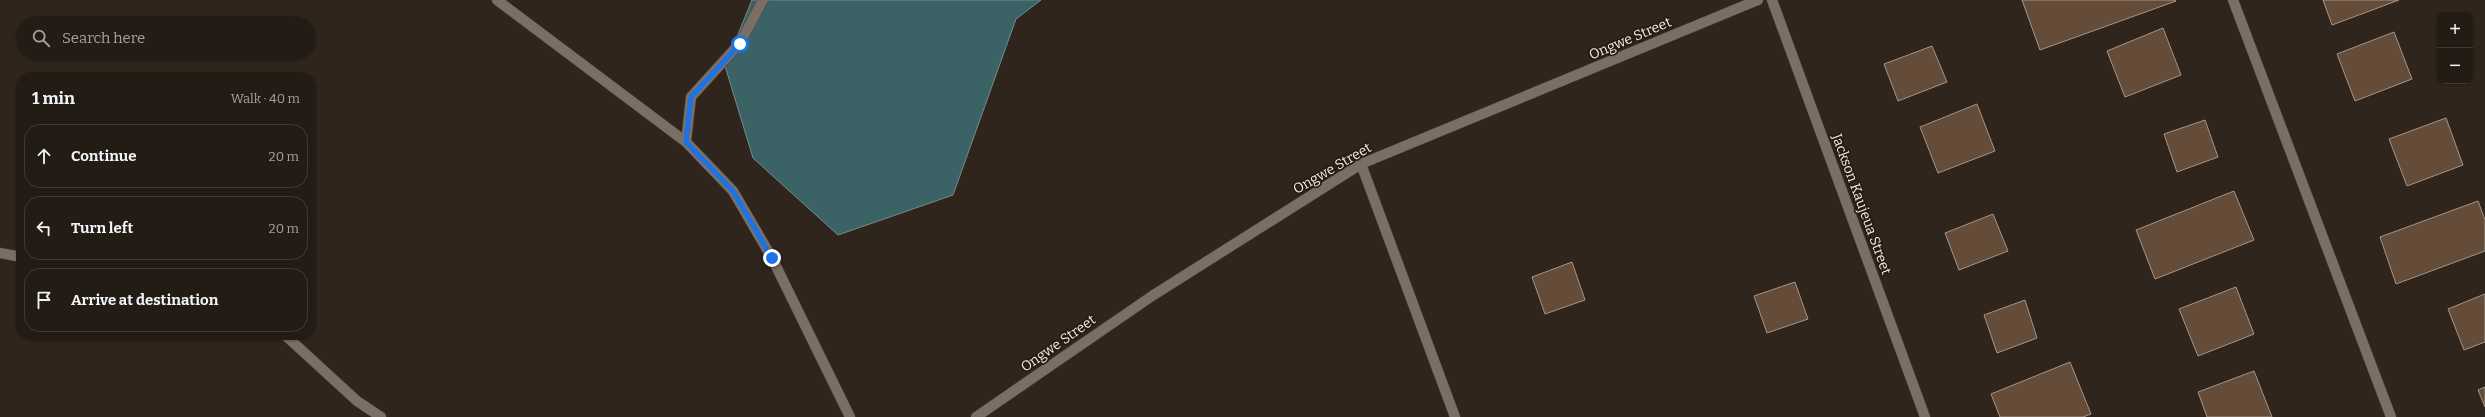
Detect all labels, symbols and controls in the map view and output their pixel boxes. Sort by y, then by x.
map controls [2437,12,2473,84]
button: + [2437,12,2473,48]
street label: Ongwe Street [1587,14,1674,63]
search box [16,16,316,60]
icon: search [30,27,52,49]
text: Search here [62,29,145,47]
route start [731,35,749,53]
button: − [2437,48,2473,84]
text: 1 min [32,88,75,109]
text: Walk · 40 m [231,91,300,106]
street label: Jackson Kaujeua Street [1828,130,1895,277]
street label: Ongwe Street [1290,139,1374,198]
icon: ahead [33,145,55,167]
text: Continue [71,147,137,165]
text: 20 m [269,149,299,164]
icon: left [33,217,55,239]
text: Turn left [71,219,133,237]
text: 20 m [269,221,299,236]
route end [763,249,781,267]
icon: arrive [33,289,55,311]
text: Arrive at destination [71,291,218,309]
street label: Ongwe Street [1018,311,1099,376]

